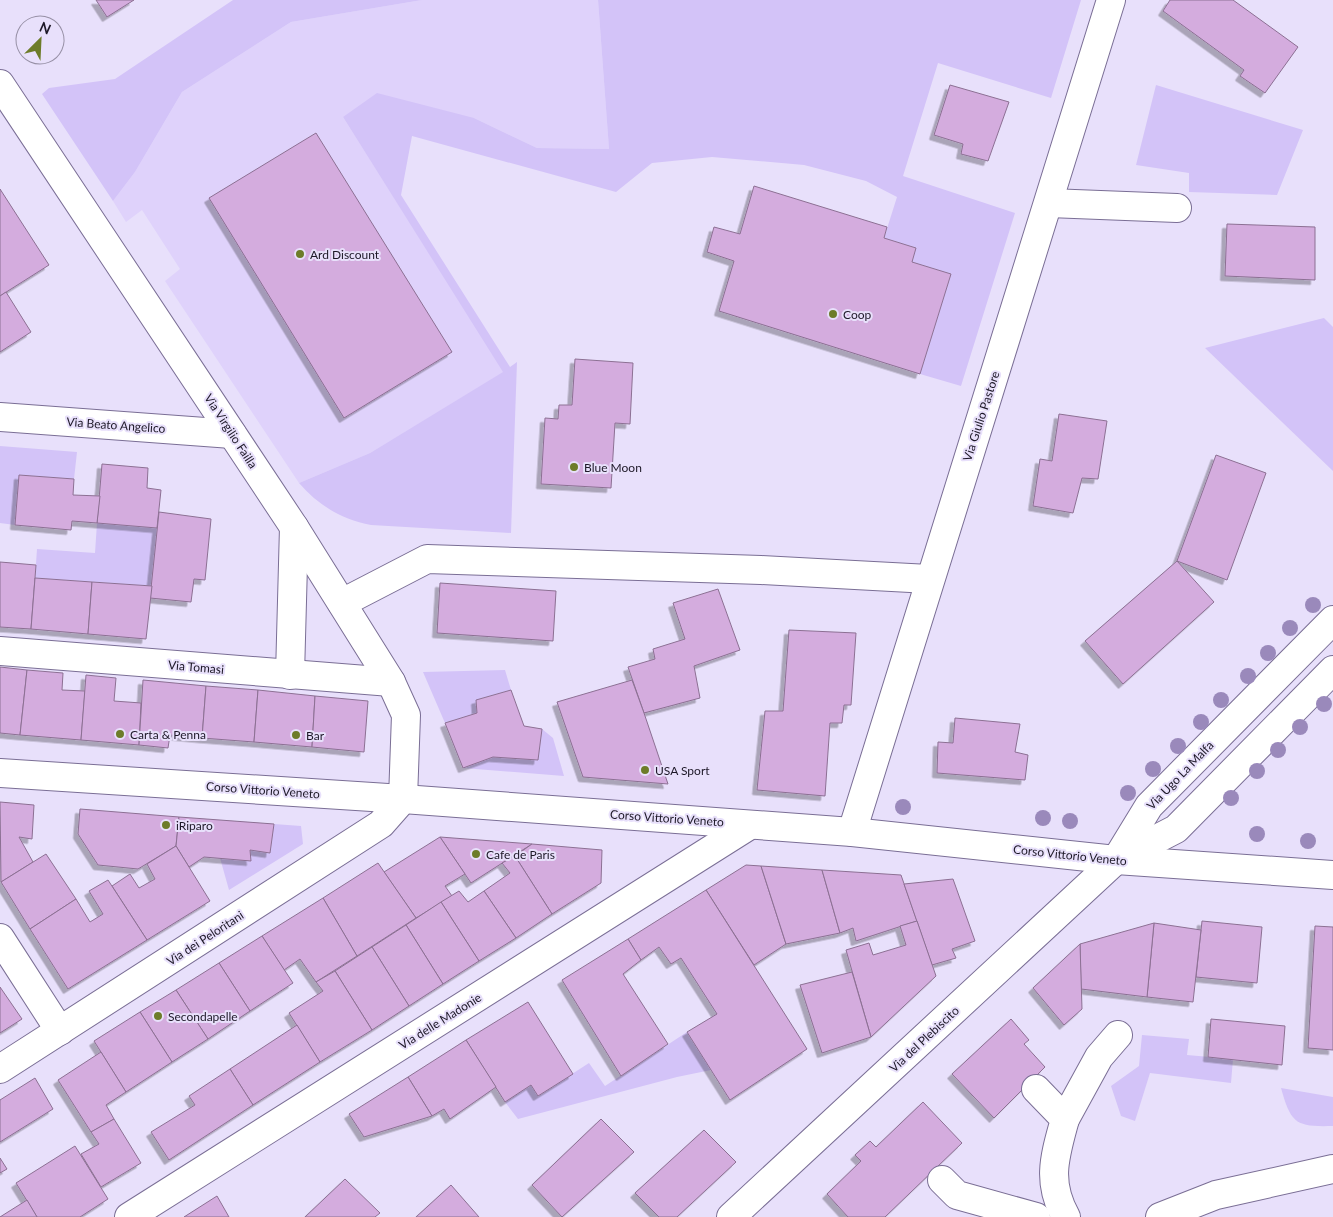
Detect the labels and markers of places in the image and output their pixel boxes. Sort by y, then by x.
place label: Ard Discount [310,247,380,262]
marker: Ard Discount [294,248,306,260]
place label: Coop [843,307,872,322]
marker: Coop [827,308,839,320]
place label: Blue Moon [584,460,642,475]
marker: Blue Moon [568,461,580,473]
place label: Carta & Penna [130,727,206,742]
marker: Carta & Penna [114,728,126,740]
place label: Bar [306,728,325,743]
marker: Bar [290,729,302,741]
place label: USA Sport [655,763,710,778]
marker: USA Sport [639,764,651,776]
place label: iRiparo [176,818,213,833]
marker: iRiparo [160,819,172,831]
place label: Cafe de Paris [486,847,555,862]
marker: Cafe de Paris [470,848,482,860]
place label: Secondapelle [168,1009,238,1024]
marker: Secondapelle [152,1010,164,1022]

